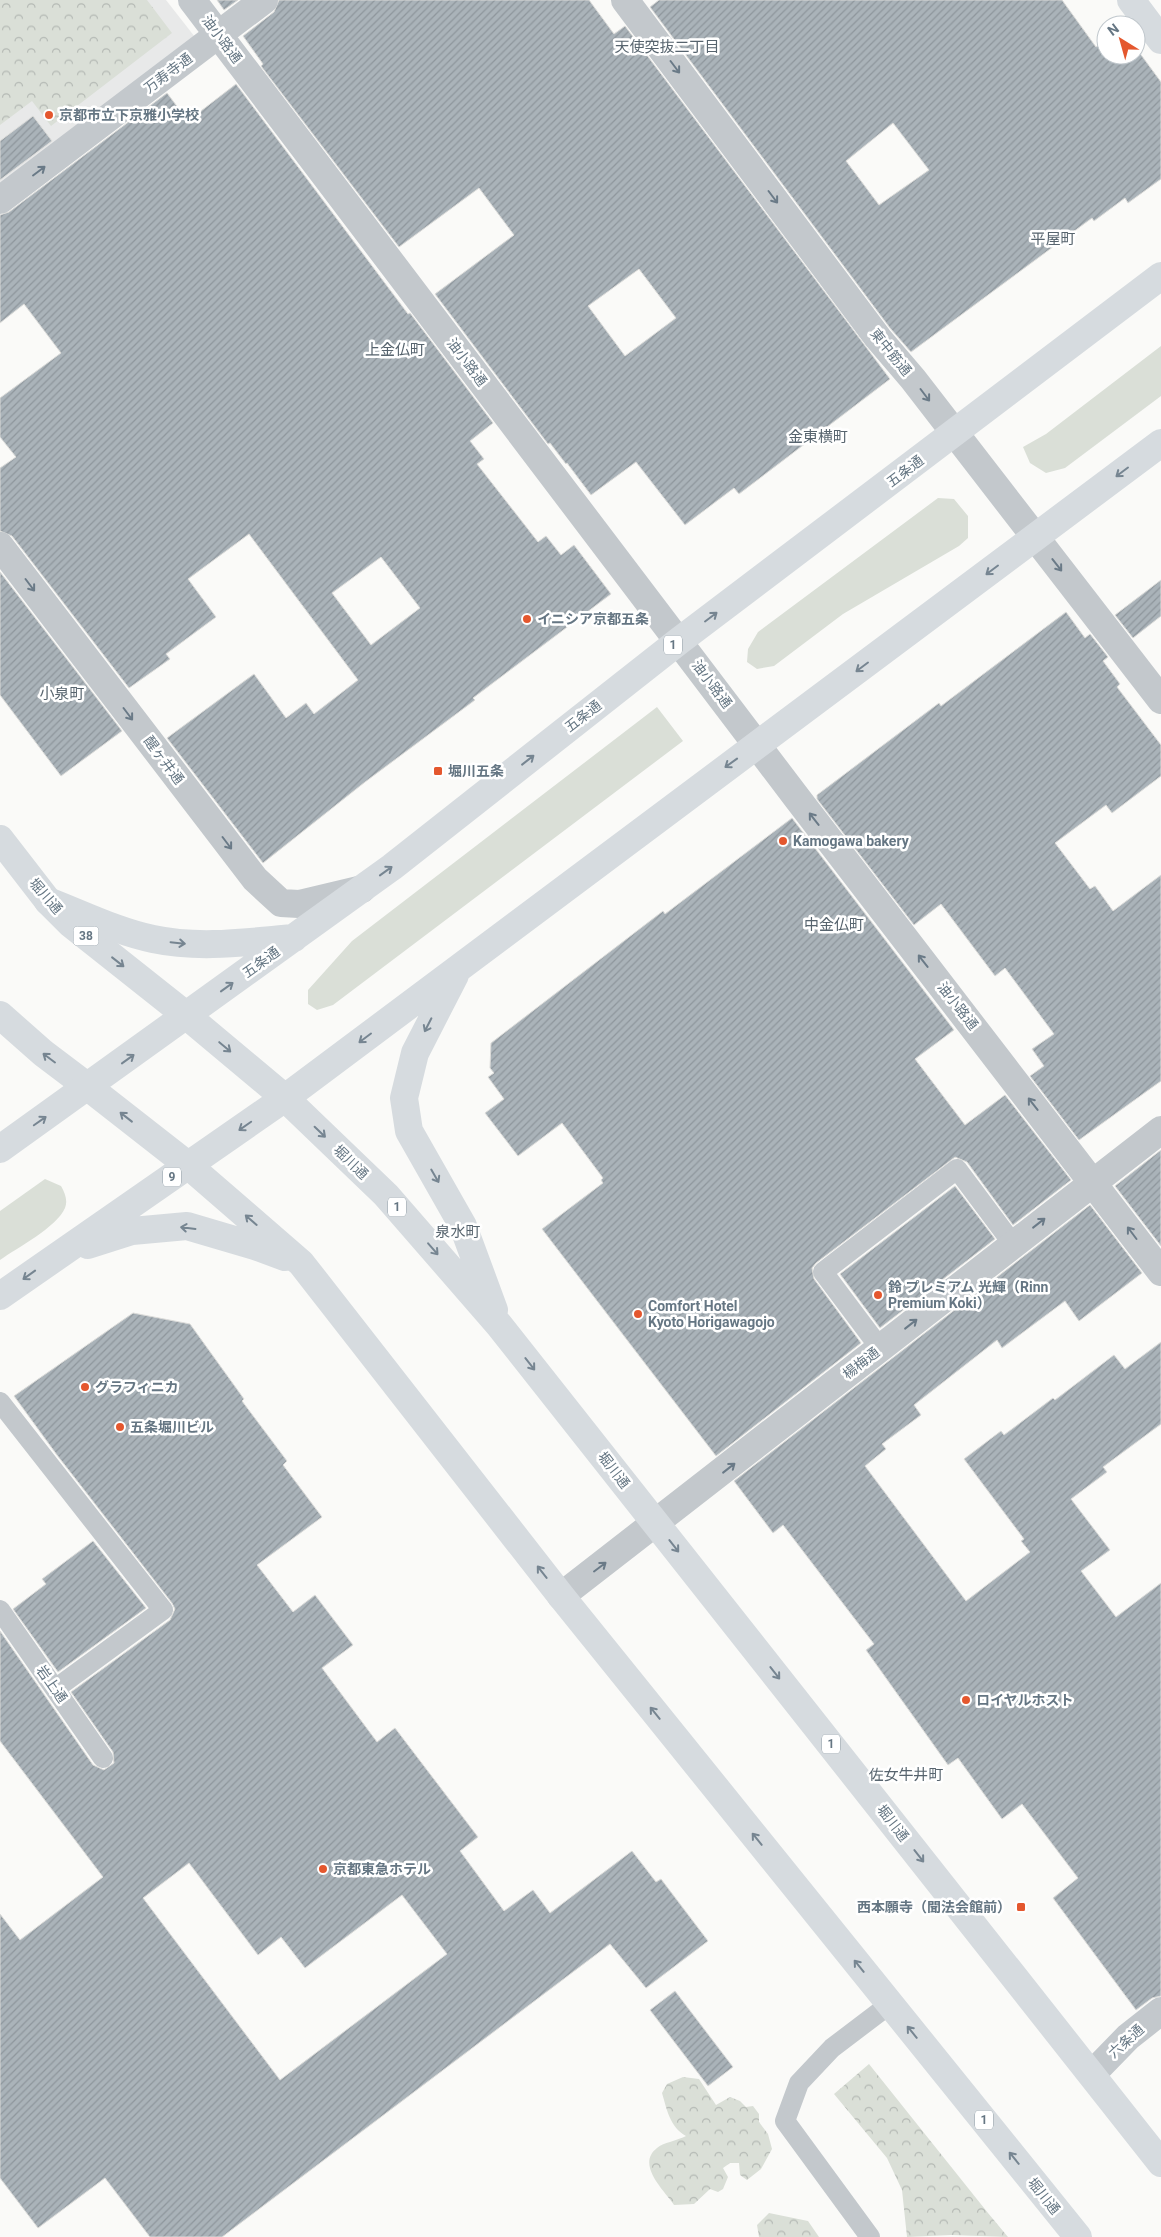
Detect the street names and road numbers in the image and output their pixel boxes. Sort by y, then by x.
street label: 油小路通 [199,12,245,66]
street label: 万寿寺通 [141,50,195,96]
street label: 東中筋通 [867,325,915,379]
street label: 油小路通 [444,335,490,389]
street label: 五条通 [883,452,927,490]
road number: 1 [664,636,682,654]
street label: 油小路通 [689,657,735,711]
street label: 五条通 [562,697,604,735]
street label: 醒ヶ井通 [141,733,187,787]
street label: 堀川通 [26,875,66,917]
road number: 38 [74,926,98,946]
street label: 五条通 [239,943,283,981]
street label: 油小路通 [934,979,982,1033]
street label: 堀川通 [330,1142,372,1182]
road number: 9 [163,1168,181,1186]
road number: 1 [388,1198,406,1216]
street label: 楊梅通 [840,1344,882,1382]
street label: 堀川通 [595,1449,633,1491]
street label: 岩上通 [33,1662,71,1706]
road number: 1 [822,1735,840,1754]
street label: 堀川通 [874,1802,912,1844]
street label: 六条通 [1105,2021,1147,2061]
road number: 1 [975,2110,993,2130]
street label: 堀川通 [1025,2175,1063,2217]

